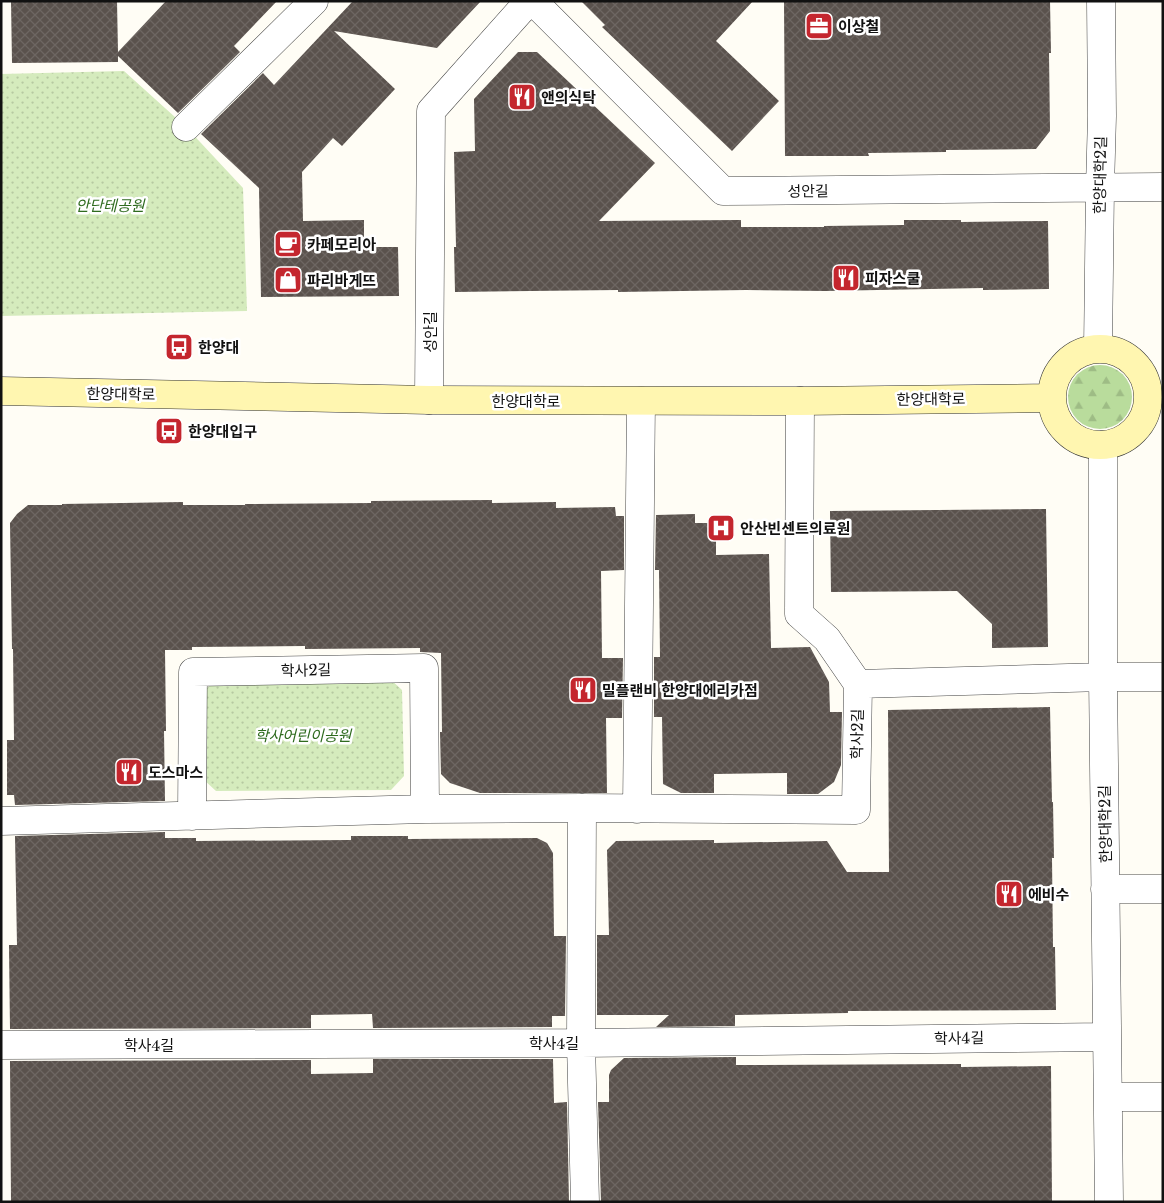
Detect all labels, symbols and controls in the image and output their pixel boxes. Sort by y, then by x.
office icon: 이상철 [804,11,834,41]
place label: 이상철 [838,17,879,36]
restaurant icon: 앤의식탁 [507,82,537,112]
place label: 앤의식탁 [541,88,596,107]
street label: 한양대학2길 [1090,136,1110,214]
street label: 성안길 [787,181,829,201]
park label: 안단테공원 [75,196,146,215]
cafe icon: 카페모리아 [273,229,303,259]
place label: 카페모리아 [307,235,376,254]
restaurant icon: 피자스쿨 [831,263,861,293]
shop icon: 파리바게뜨 [273,265,303,295]
place label: 피자스쿨 [865,269,920,288]
place label: 파리바게뜨 [307,271,376,290]
street label: 성안길 [421,311,440,353]
bus stop icon: 한양대 [164,332,194,362]
place label: 한양대 [198,338,239,357]
street label: 한양대학로 [86,384,156,404]
street label: 한양대학로 [896,389,966,409]
street label: 한양대학로 [491,392,561,411]
bus stop icon: 한양대입구 [154,416,184,446]
place label: 한양대입구 [188,422,257,441]
hospital icon: 안산빈센트의료원 [706,513,736,543]
place label: 안산빈센트의료원 [740,519,850,538]
street label: 학사2길 [281,660,331,680]
restaurant icon: 밀플랜비 한양대에리카점 [568,675,598,705]
place label: 밀플랜비 한양대에리카점 [602,681,758,700]
street label: 학사2길 [847,709,867,759]
park label: 학사어린이공원 [255,726,352,745]
restaurant icon: 도스마스 [114,757,144,787]
place label: 도스마스 [148,763,203,782]
street label: 한양대학2길 [1095,785,1115,863]
restaurant icon: 에비수 [994,879,1024,909]
place label: 에비수 [1028,885,1070,904]
street label: 학사4길 [934,1028,984,1048]
street label: 학사4길 [529,1034,579,1053]
street label: 학사4길 [124,1036,174,1055]

